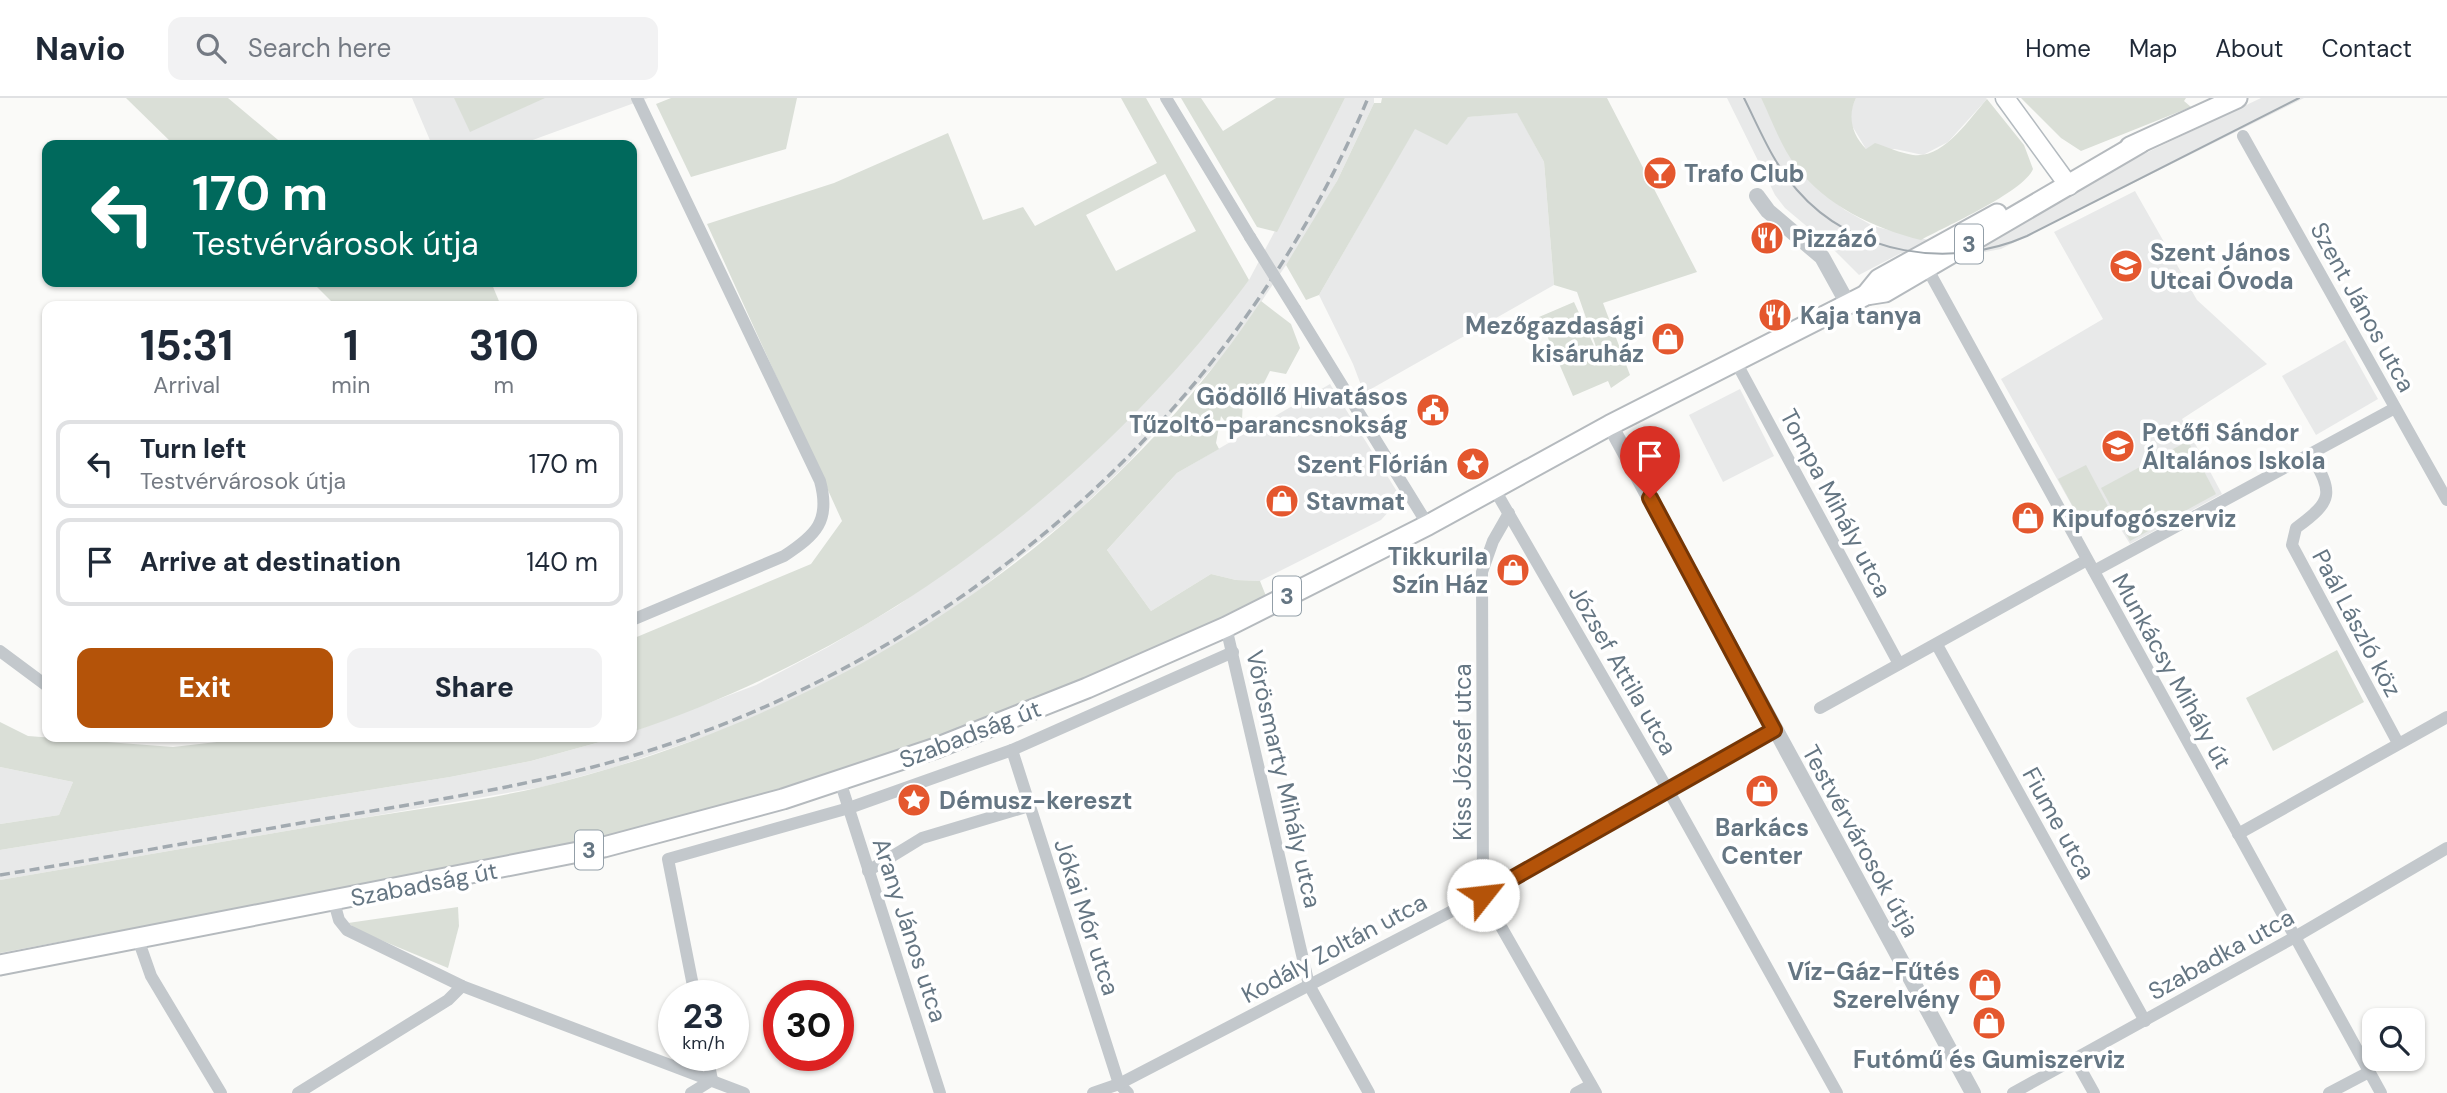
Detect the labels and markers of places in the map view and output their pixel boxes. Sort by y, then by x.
bar icon: Trafo Club [1641,154,1679,192]
place label: Trafo Club [1684,158,1804,189]
restaurant icon: Pizzázó [1748,219,1786,257]
place label: Pizzázó [1792,223,1877,254]
place label: Szent János Utcai Óvoda [2150,237,2294,296]
school or university icon: Szent János Utcai Óvoda [2107,247,2145,285]
restaurant icon: Kaja tanya [1756,296,1794,334]
place label: Kaja tanya [1800,300,1922,331]
place label: Mezőgazdasági kisáruház [1465,310,1644,369]
shop icon: Mezőgazdasági kisáruház [1649,320,1687,358]
place label: Gödöllő Hivatásos Tűzoltó-parancsnokság [1129,381,1408,440]
public building icon: Gödöllő Hivatásos Tűzoltó-parancsnokság [1414,391,1452,429]
place label: Petőfi Sándor Általános Iskola [2142,417,2325,476]
pin [1620,426,1680,498]
school or university icon: Petőfi Sándor Általános Iskola [2099,427,2137,465]
place icon: Szent Flórián [1454,445,1492,483]
place label: Szent Flórián [1297,449,1448,480]
shop icon: Stavmat [1263,482,1301,520]
place label: Stavmat [1306,486,1405,517]
shop icon: Kipufogószerviz [2009,499,2047,537]
place label: Kipufogószerviz [2052,503,2236,534]
place label: Tikkurila Szín Ház [1388,541,1488,600]
shop icon: Tikkurila Szín Ház [1494,551,1532,589]
shop icon: Barkács Center [1743,772,1781,810]
place icon: Démusz-kereszt [895,781,933,819]
place label: Démusz-kereszt [939,785,1132,816]
place label: Barkács Center [1715,812,1809,871]
place label: Víz-Gáz-Fűtés Szerelvény [1787,956,1960,1015]
shop icon: Víz-Gáz-Fűtés Szerelvény [1966,966,2004,1004]
shop icon: Futómű és Gumiszerviz [1970,1004,2008,1042]
place label: Futómű és Gumiszerviz [1853,1044,2125,1075]

